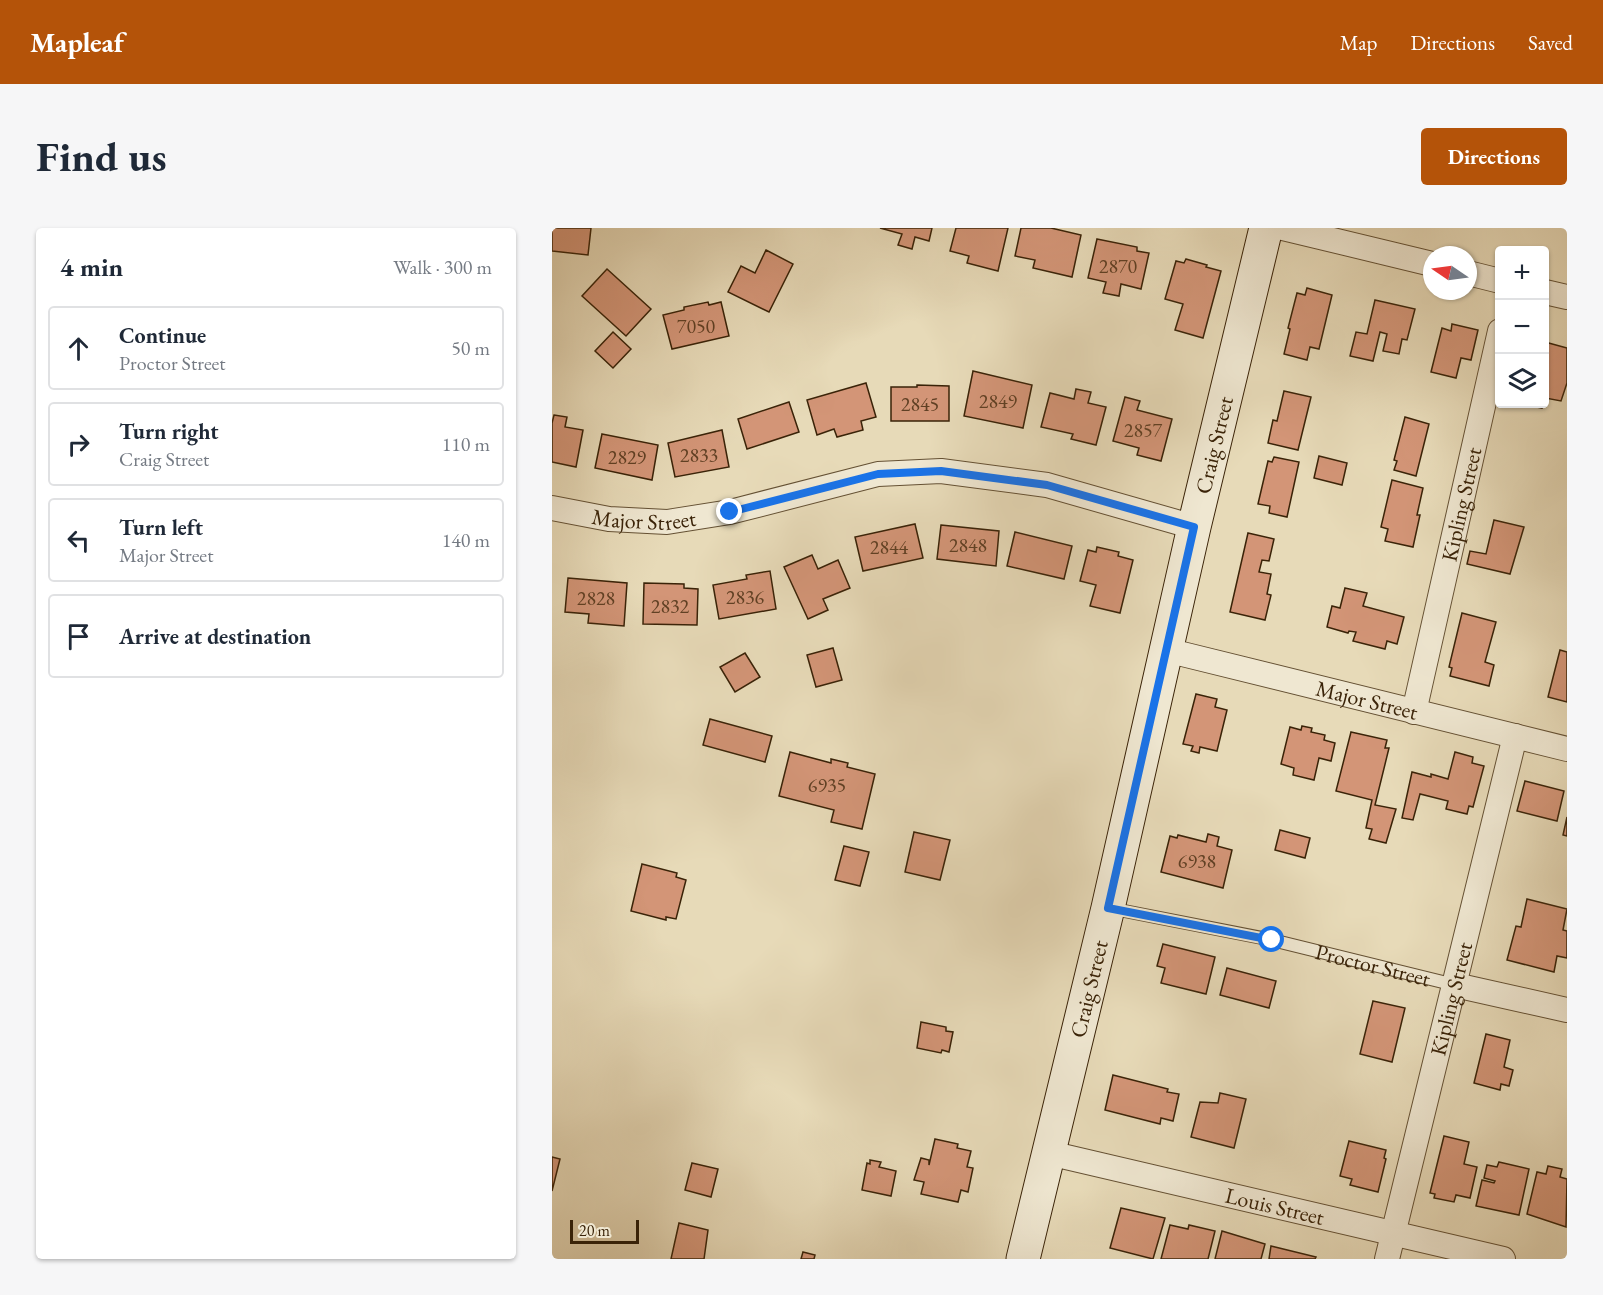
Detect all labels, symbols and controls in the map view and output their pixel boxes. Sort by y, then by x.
text: Mapleaf [30,24,124,60]
text: Map [1340,29,1377,56]
text: Directions [1410,29,1495,56]
text: Saved [1528,29,1573,56]
button: Directions [1421,128,1567,185]
text: Find us [36,129,167,184]
north arrow [1423,246,1477,300]
map controls [1495,246,1549,408]
button: + [1495,246,1549,300]
text: 4 min [60,250,123,284]
house number: 2870 [1099,253,1138,279]
text: Walk · 300 m [393,254,492,280]
button: − [1495,300,1549,354]
house number: 7050 [677,313,716,339]
text: Continue [119,321,206,350]
icon: ahead [62,332,95,365]
text: 50 m [451,335,490,361]
text: Proctor Street [119,350,226,376]
button: layers [1495,354,1549,408]
house number: 2849 [979,388,1018,414]
house number: 2845 [901,391,939,417]
street label: Craig Street [1188,393,1239,497]
text: Turn right [119,417,218,446]
house number: 2857 [1124,417,1163,443]
icon: right [62,428,95,461]
text: 110 m [442,431,490,457]
house number: 2833 [680,442,718,468]
house number: 2829 [608,444,647,470]
street label: Kipling Street [1434,444,1488,564]
text: Craig Street [119,446,209,472]
route end [716,498,742,524]
street label: Major Street [590,502,698,537]
text: Turn left [119,513,203,542]
icon: left [62,524,95,557]
text: 140 m [442,527,490,553]
house number: 2848 [949,532,987,558]
house number: 2844 [870,534,909,560]
text: Major Street [119,542,213,568]
house number: 2836 [726,584,765,610]
house number: 2828 [577,585,615,611]
house number: 2832 [651,593,690,619]
icon: arrive [62,620,95,653]
text: Arrive at destination [119,622,311,651]
street label: Major Street [1313,673,1421,726]
house number: 6935 [808,772,846,798]
house number: 6938 [1178,848,1216,874]
route start [1258,926,1284,952]
street label: Craig Street [1063,937,1114,1041]
street label: Proctor Street [1312,937,1433,993]
street label: Kipling Street [1423,939,1479,1059]
street label: Louis Street [1223,1180,1327,1231]
scale bar [570,1217,639,1244]
text: 20 m [579,1220,610,1241]

